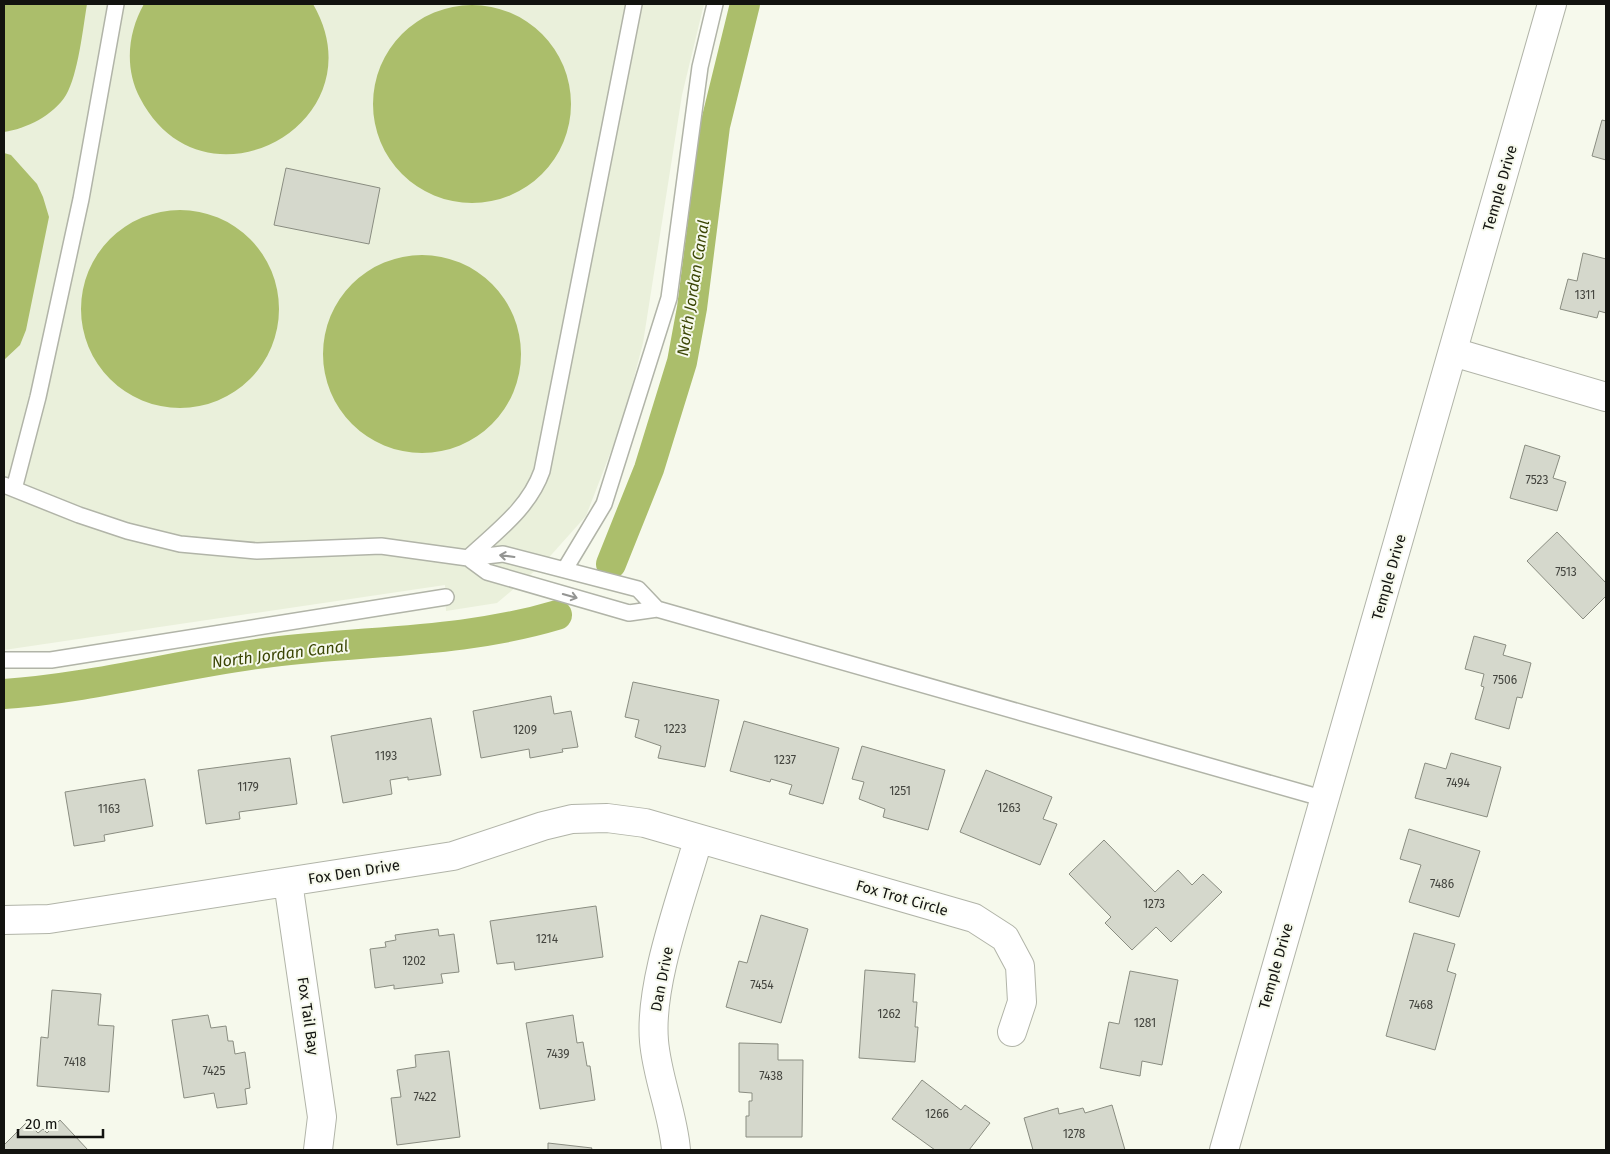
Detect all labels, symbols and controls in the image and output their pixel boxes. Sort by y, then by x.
street label: Temple Drive [1479,143,1521,233]
water label: North Jordan Canal [673,219,713,357]
house number: 1311 [1574,288,1596,302]
house number: 7523 [1526,473,1548,487]
street label: Temple Drive [1368,532,1410,622]
one-way arrow [499,550,515,560]
house number: 7513 [1555,565,1577,579]
one-way arrow [562,591,578,601]
water label: North Jordan Canal [211,636,349,672]
house number: 7506 [1493,673,1517,687]
house number: 1223 [663,722,687,736]
house number: 1209 [513,723,537,737]
house number: 1193 [375,749,397,763]
house number: 1237 [774,753,796,767]
house number: 7494 [1446,776,1470,790]
house number: 1179 [237,780,259,794]
house number: 1251 [889,784,911,798]
house number: 1263 [997,801,1021,815]
house number: 1163 [98,802,120,816]
street label: Fox Den Drive [307,856,401,888]
street label: Fox Trot Circle [854,876,950,920]
house number: 7486 [1430,877,1454,891]
house number: 1273 [1143,897,1165,911]
street label: Temple Drive [1255,921,1297,1011]
house number: 1214 [536,932,559,946]
street label: Dan Drive [647,945,677,1013]
house number: 1202 [402,954,426,968]
street label: Fox Tail Bay [294,976,322,1057]
house number: 7454 [750,978,774,992]
house number: 7468 [1409,998,1434,1012]
house number: 1262 [877,1007,901,1021]
house number: 1281 [1134,1016,1156,1030]
house number: 7439 [546,1047,570,1061]
house number: 7418 [64,1055,87,1069]
house number: 7425 [203,1064,225,1078]
house number: 7438 [759,1069,783,1083]
house number: 7422 [414,1090,436,1104]
scale bar [18,1106,102,1138]
house number: 1266 [925,1107,949,1121]
text: 20 m [25,1115,58,1133]
house number: 1278 [1063,1127,1086,1141]

